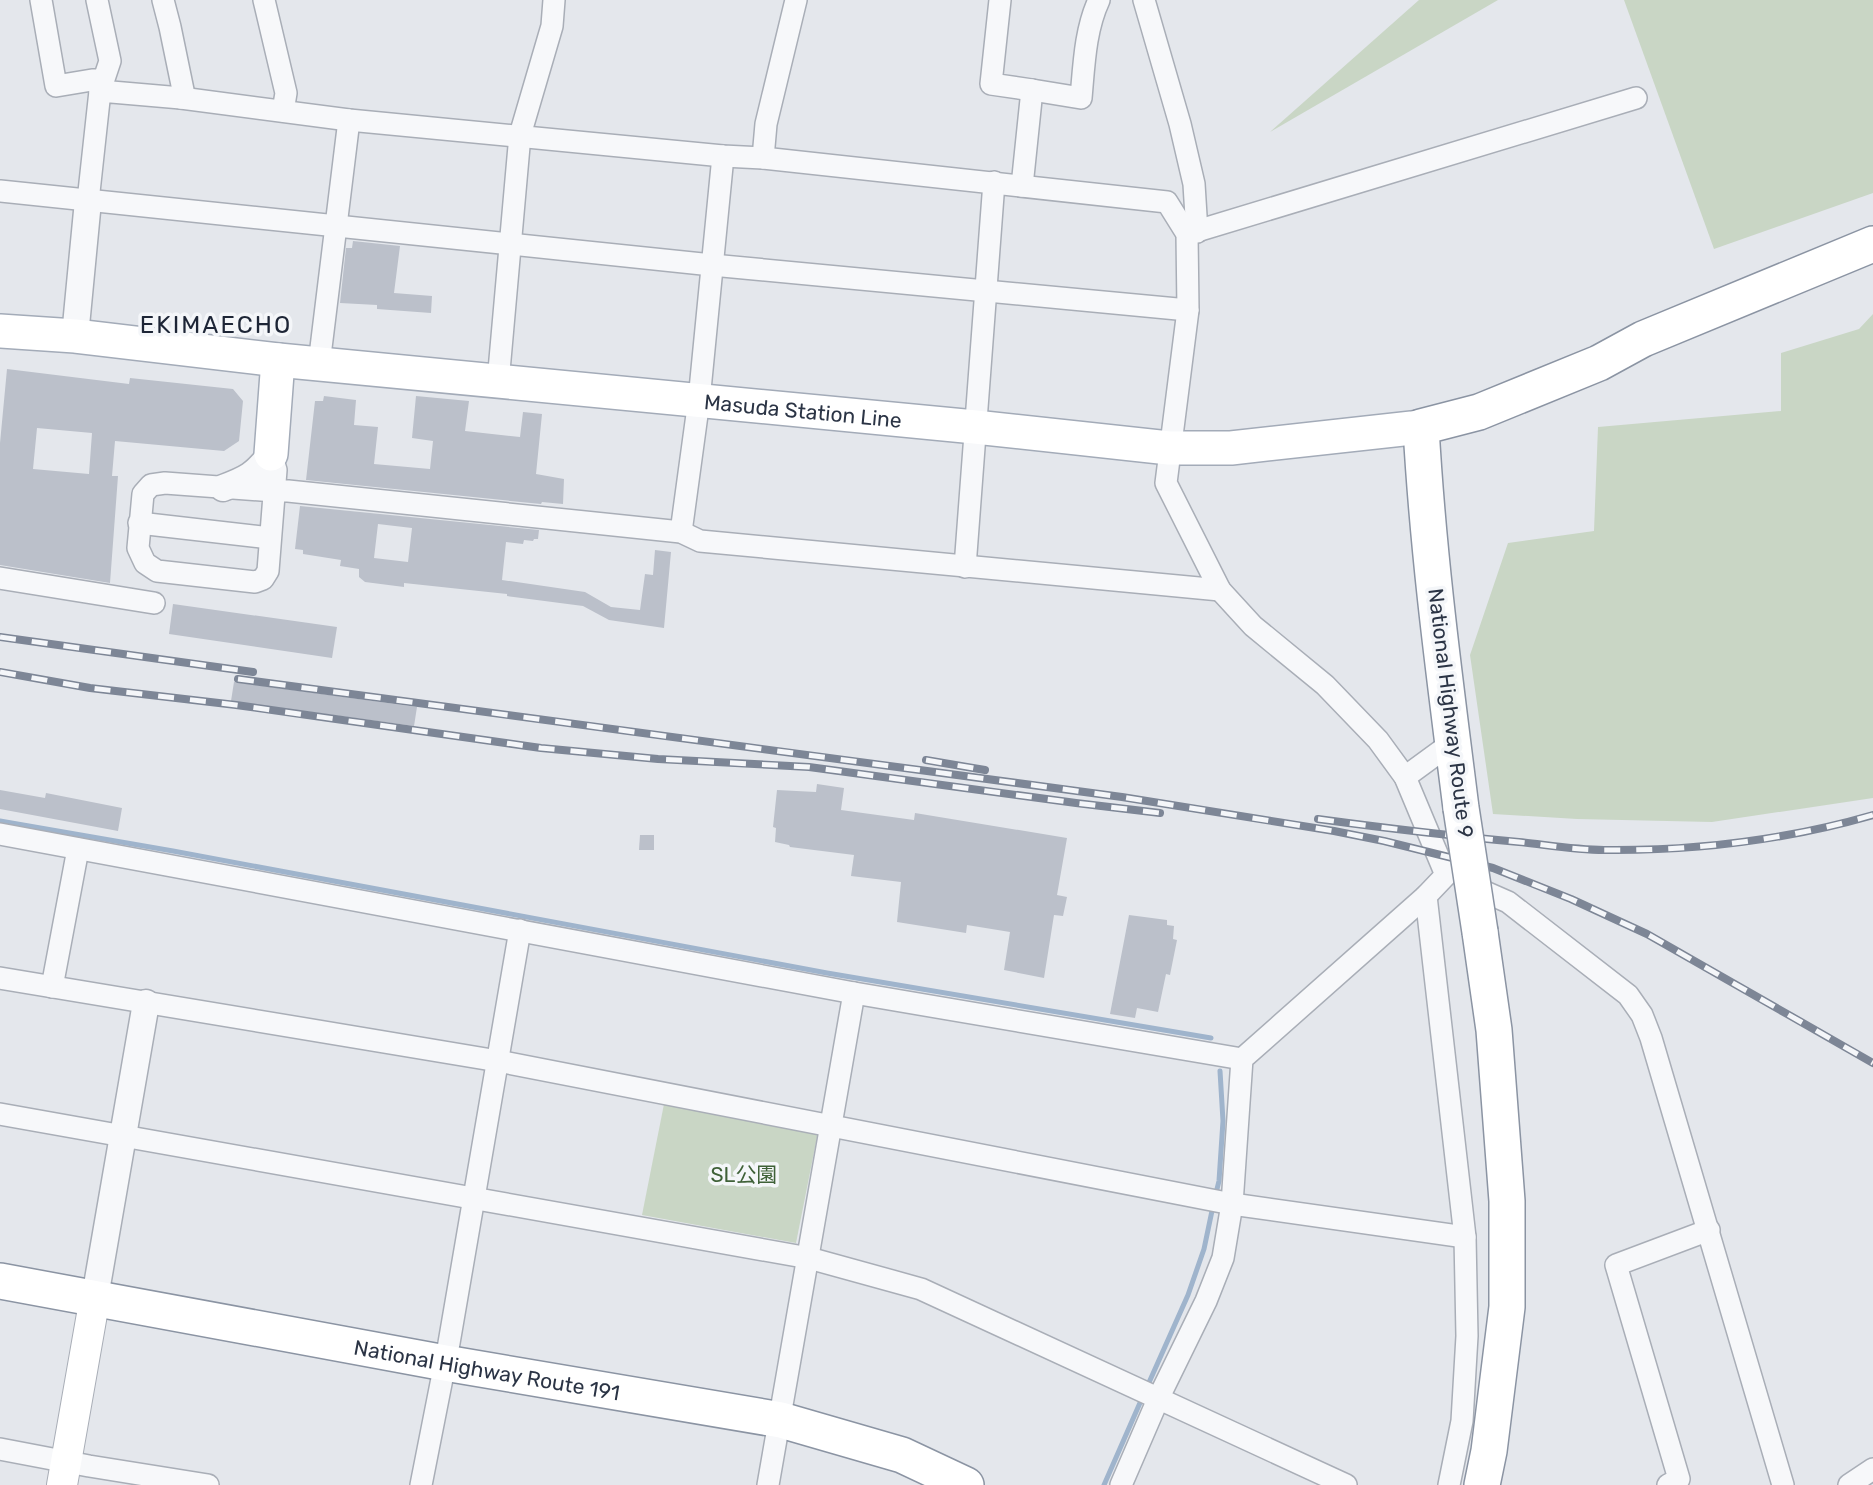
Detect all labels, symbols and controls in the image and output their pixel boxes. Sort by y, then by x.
district label: EKIMAECHO [140,311,292,339]
street label: Masuda Station Line [703,389,903,432]
street label: National Highway Route 9 [1423,587,1479,839]
park label: SL公園 [711,1162,777,1187]
street label: National Highway Route 191 [352,1334,622,1405]

